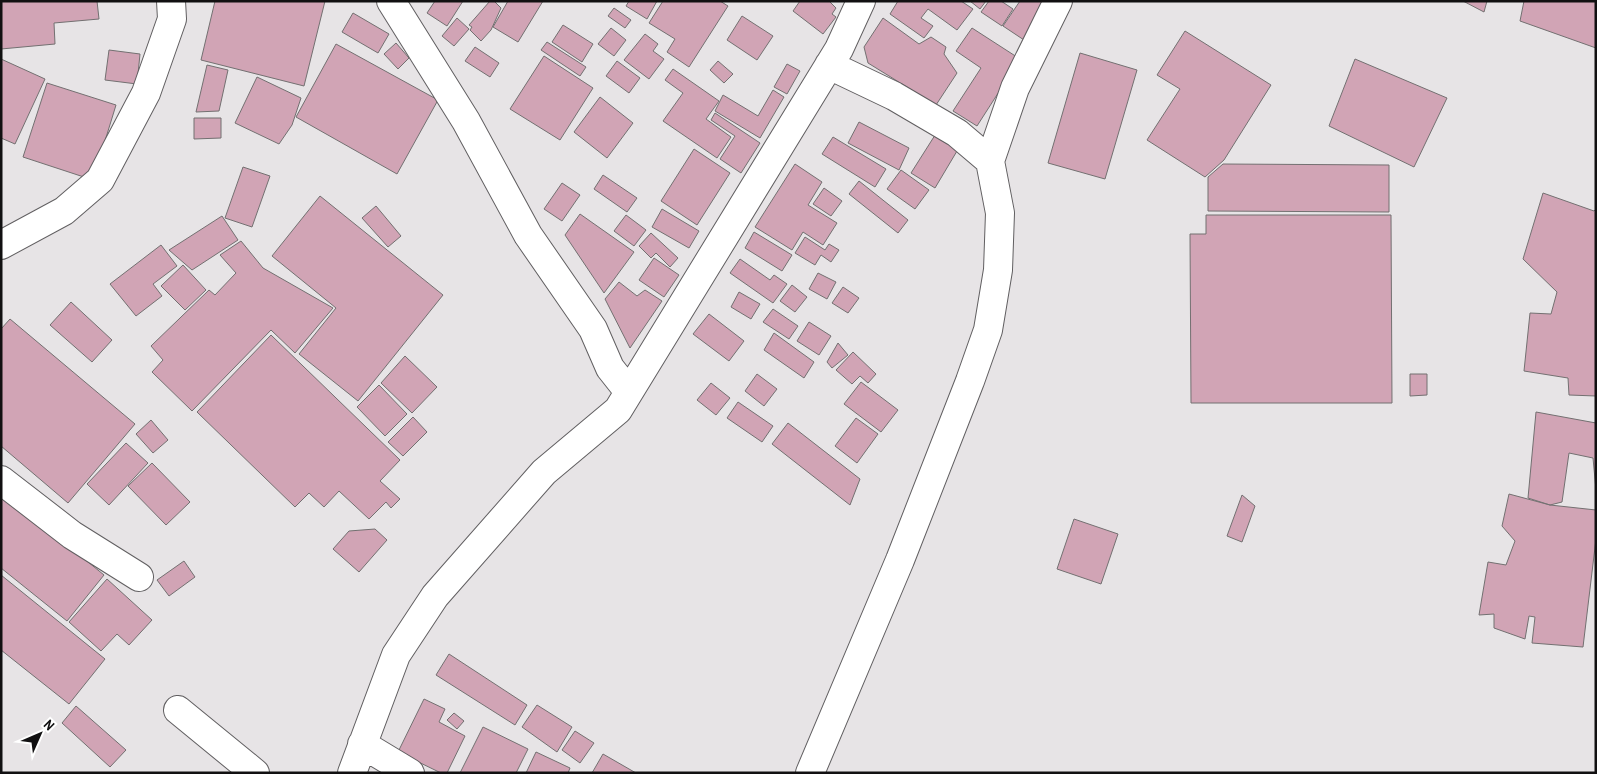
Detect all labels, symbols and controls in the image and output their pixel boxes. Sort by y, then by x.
north arrow [15,709,65,759]
text: N [40,716,58,734]

